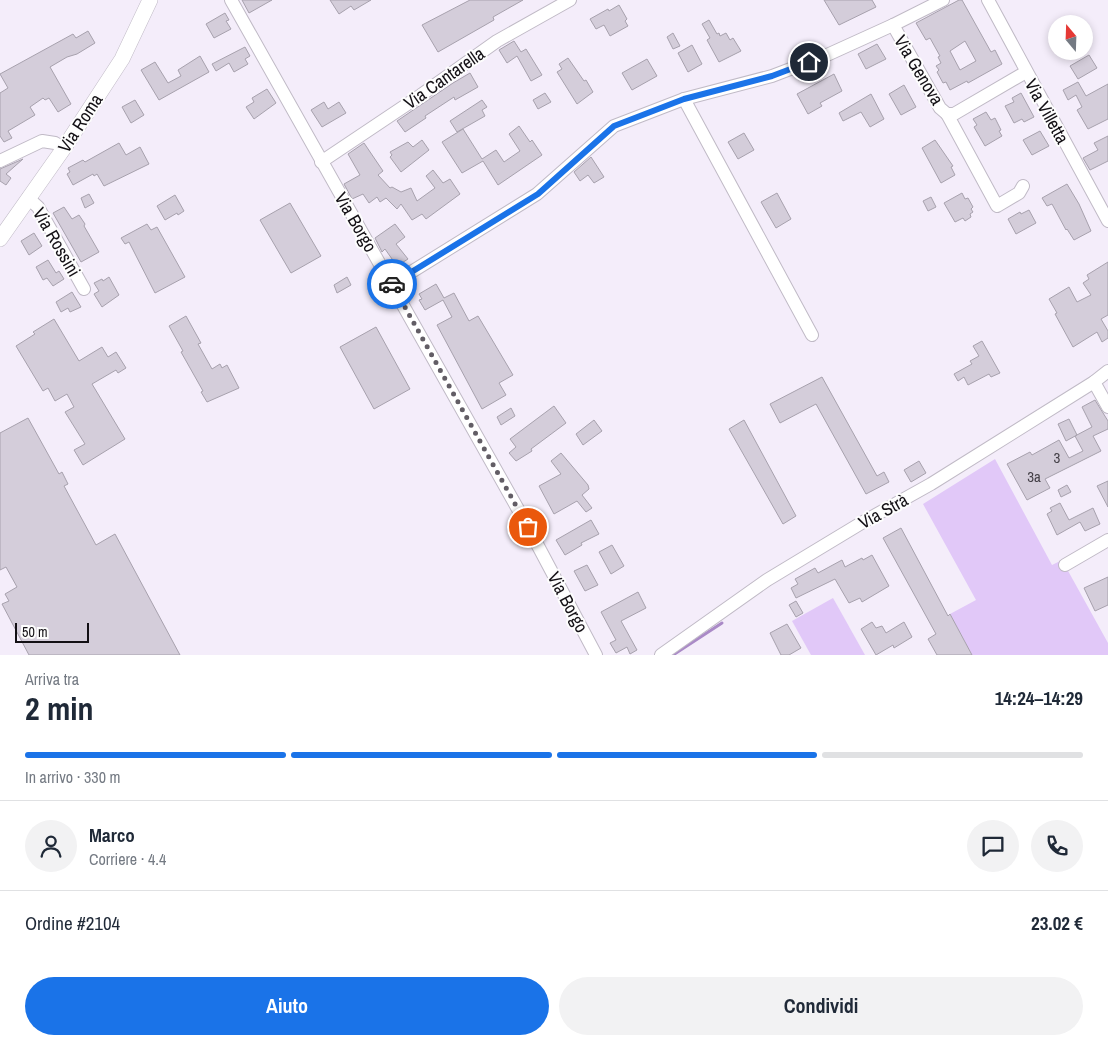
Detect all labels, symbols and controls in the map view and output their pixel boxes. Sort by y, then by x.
north arrow [1048,15,1092,60]
map controls [1048,15,1093,60]
street label: Via Genova [888,30,950,110]
street label: Via Cantarella [399,41,489,115]
pin [788,41,830,83]
icon: home [795,48,823,76]
street label: Via Villetta [1019,74,1075,148]
street label: Via Roma [52,89,108,157]
street label: Via Borgo [329,187,383,257]
street label: Via Rossini [27,203,87,281]
courier [367,259,417,309]
icon: car [378,270,406,298]
house number: 3 [1054,447,1061,468]
house number: 3a [1027,466,1041,487]
street label: Via Strà [854,487,912,535]
pin [507,506,549,548]
icon: bag [514,513,542,541]
street label: Via Borgo [542,567,594,637]
scale bar [15,620,89,643]
text: 50 m [22,623,48,641]
text: Arriva tra [25,668,79,690]
text: 14:24–14:29 [995,685,1083,711]
text: 2 min [25,687,94,730]
text: In arrivo · 330 m [25,766,121,788]
button: person [25,820,77,872]
button: chat [967,820,1019,872]
button: phone [1031,820,1083,872]
text: Marco [89,822,135,848]
text: Corriere · 4.4 [89,848,166,870]
text: Ordine #2104 [25,910,120,936]
text: 23.02 € [1031,910,1083,936]
button: Aiuto [25,977,549,1035]
button: Condividi [559,977,1083,1035]

